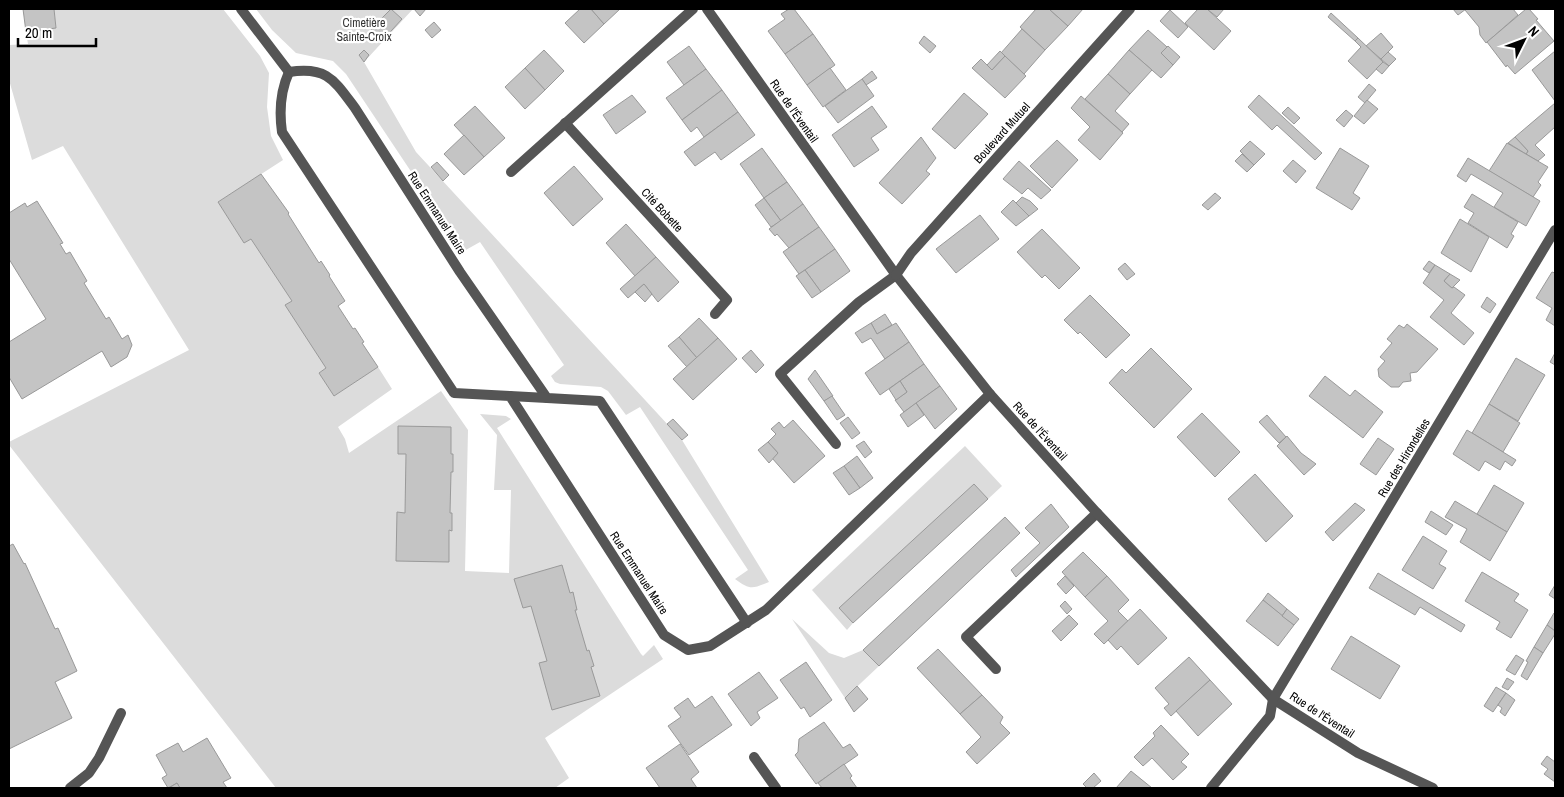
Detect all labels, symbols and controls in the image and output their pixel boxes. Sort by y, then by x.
scale bar [18,15,95,47]
park label: Cimetière Sainte-Croix [336,15,392,45]
north arrow [1499,15,1549,65]
text: 20 m [25,22,52,43]
text: N [1524,22,1543,40]
street label: Rue de l'Éventail [766,76,822,146]
street label: Boulevard Mutuel [970,99,1034,167]
street label: Rue Emmanuel Maire [404,169,470,257]
street label: Cité Bobette [637,185,687,235]
street label: Rue de l'Éventail [1009,398,1071,464]
street label: Rue des Hirondelles [1374,416,1434,500]
street label: Rue Emmanuel Maire [606,529,672,617]
street label: Rue de l'Éventail [1287,688,1357,742]

